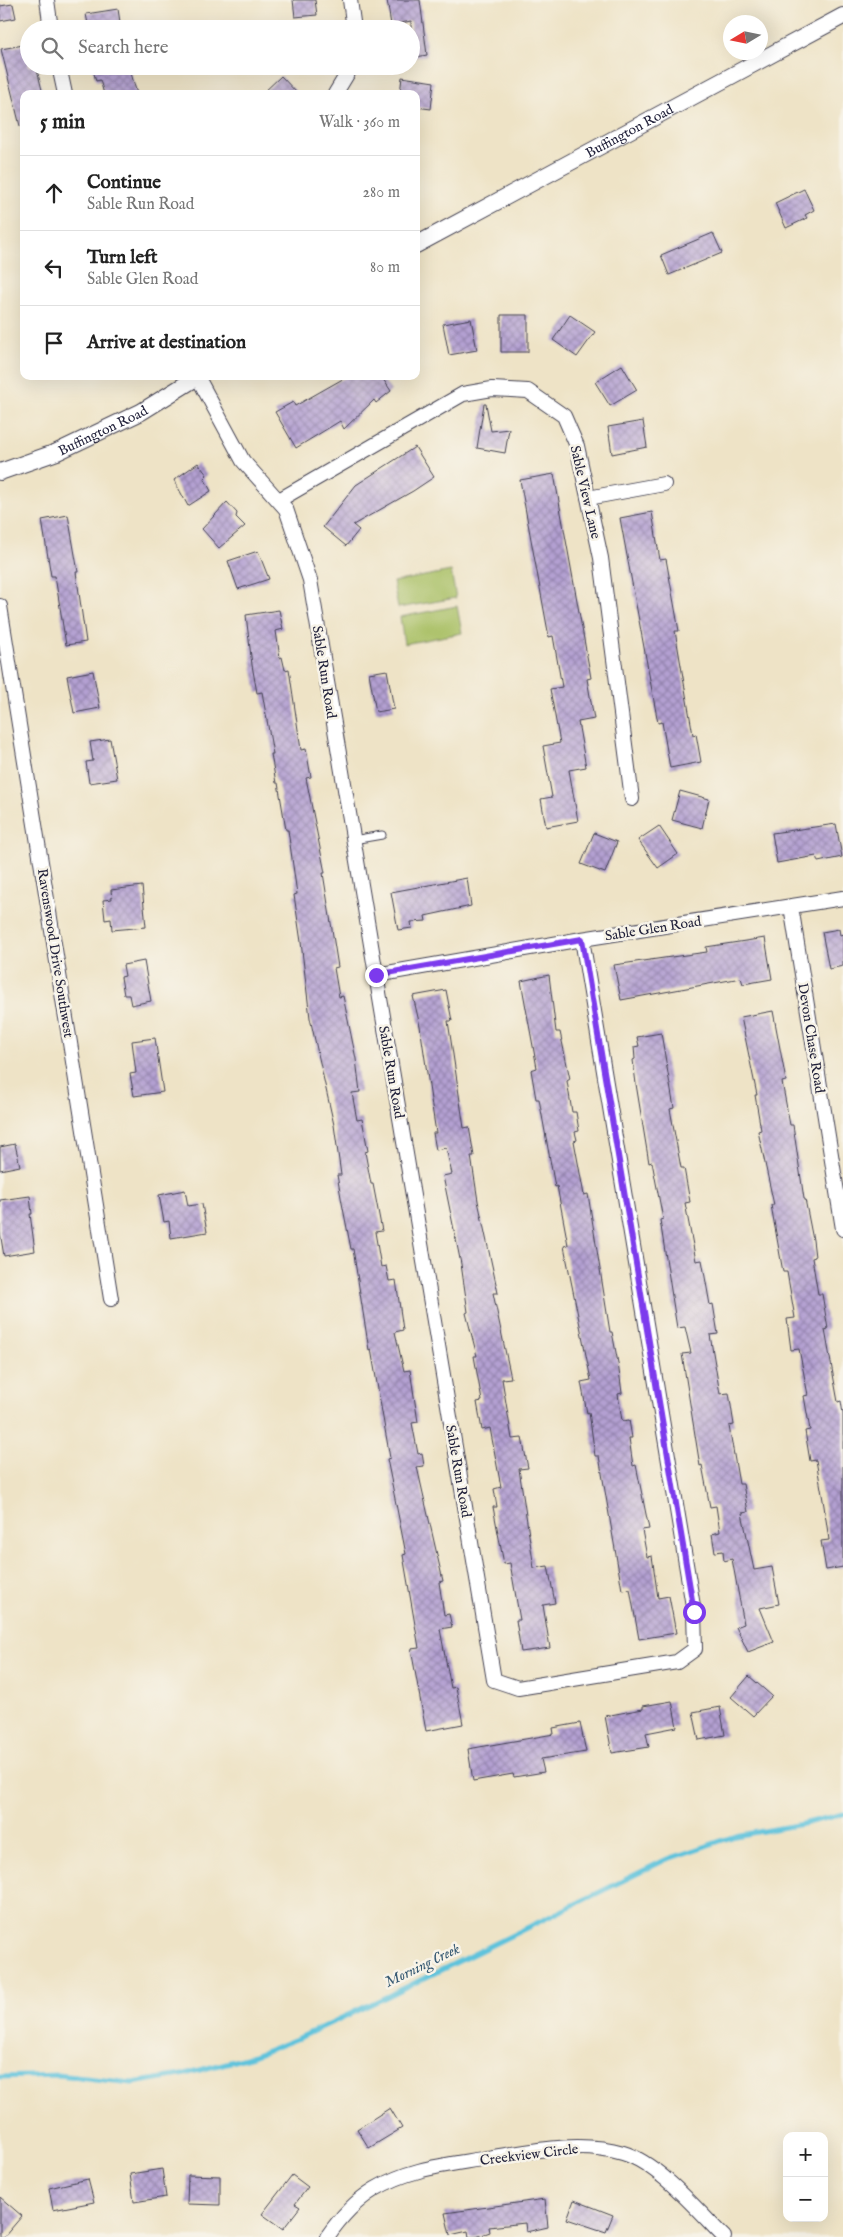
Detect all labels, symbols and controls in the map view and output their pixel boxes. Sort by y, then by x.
north arrow [723,15,768,60]
search box [20,20,420,75]
icon: search [38,34,66,62]
text: Search here [78,36,169,60]
street label: Buffington Road [583,100,677,162]
text: 5 min [40,109,85,136]
text: Walk · 360 m [319,113,400,133]
text: Continue [87,171,161,195]
icon: ahead [40,179,68,207]
text: 280 m [363,183,400,203]
text: Sable Run Road [87,195,194,215]
text: Turn left [87,246,158,270]
icon: left [40,254,68,282]
text: 80 m [370,258,400,278]
text: Sable Glen Road [87,270,198,290]
icon: arrive [40,329,68,357]
text: Arrive at destination [87,331,246,355]
street label: Buffington Road [55,402,152,460]
street label: Sable View Lane [566,444,605,541]
street label: Sable Run Road [308,624,340,720]
street label: Ravenswood Drive Southwest [33,867,77,1039]
street label: Sable Glen Road [604,912,703,945]
route end [365,964,388,987]
street label: Devon Chase Road [793,982,829,1095]
street label: Sable Run Road [374,1024,408,1120]
street label: Sable Run Road [441,1423,475,1519]
route start [683,1601,706,1624]
water label: Morning Creek [382,1939,463,1993]
map controls [783,2132,828,2222]
button: + [783,2132,828,2177]
street label: Creekview Circle [479,2140,580,2170]
button: − [783,2177,828,2222]

